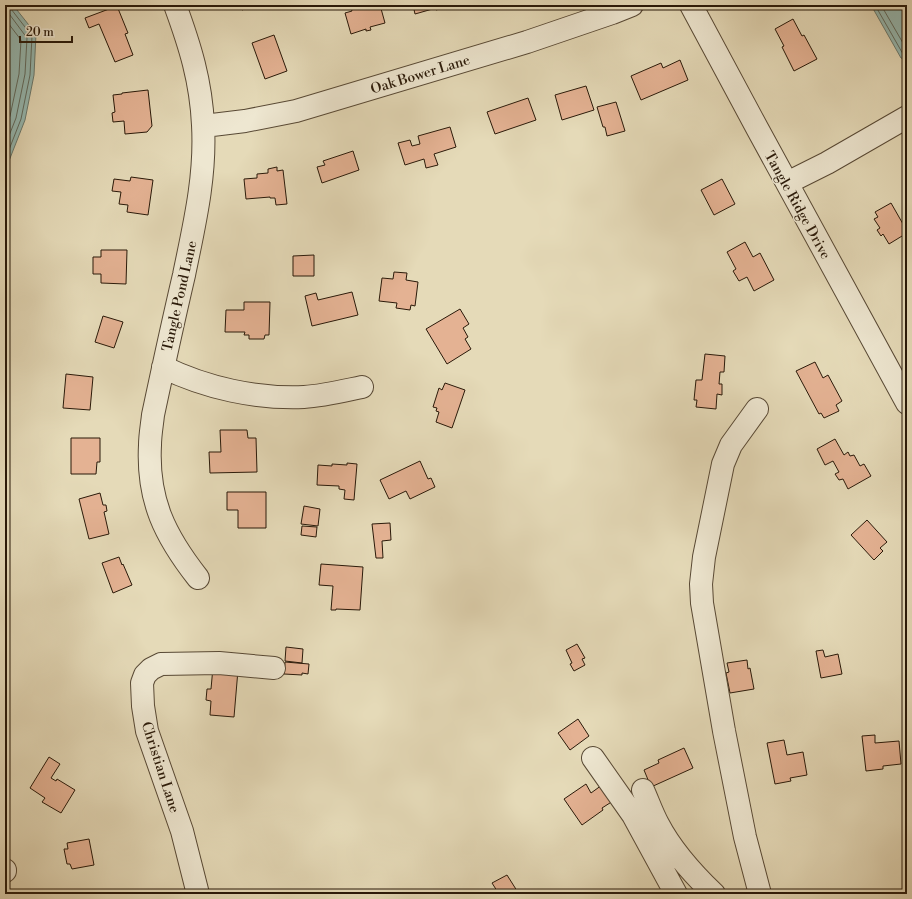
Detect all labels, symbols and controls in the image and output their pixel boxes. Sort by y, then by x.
scale bar [20,18,72,44]
text: 20 m [26,25,54,40]
street label: Oak Bower Lane [368,51,472,99]
street label: Tangle Ridge Drive [760,148,834,263]
street label: Tangle Pond Lane [158,239,201,353]
street label: Christian Lane [137,719,183,815]

